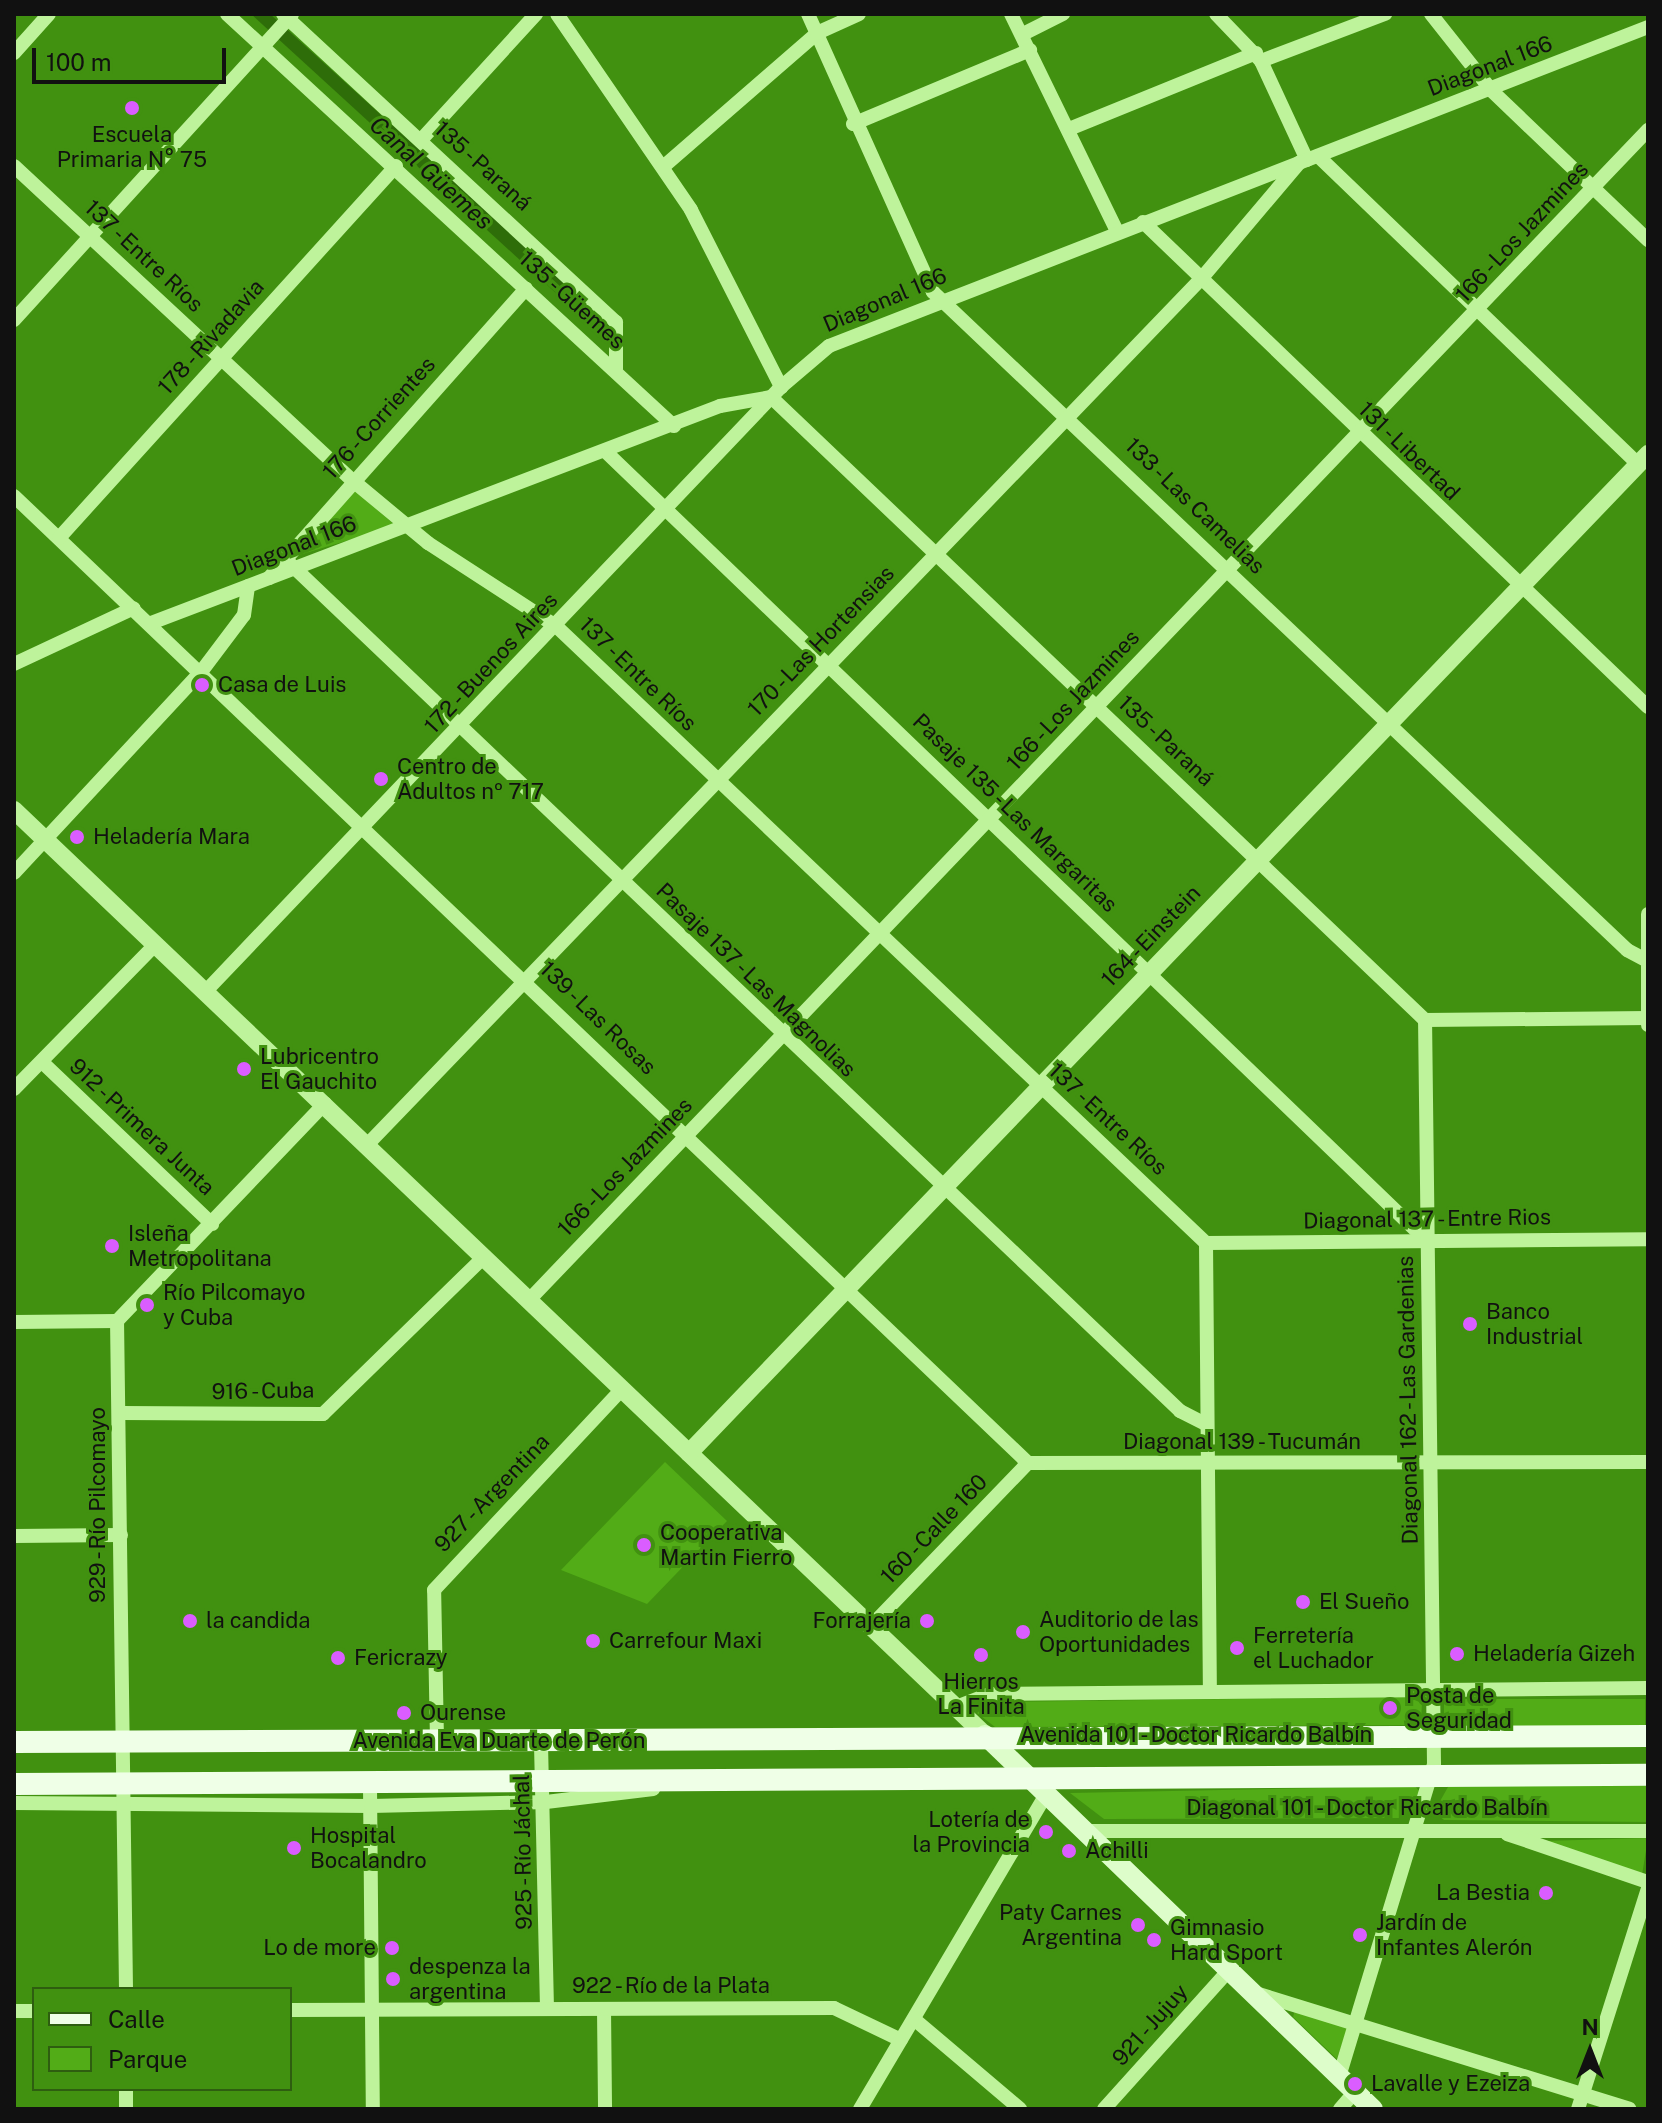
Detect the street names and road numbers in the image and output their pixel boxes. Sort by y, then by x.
street label: Diagonal 166 [1424,30,1556,102]
street label: 135 - Paraná [427,114,539,218]
street label: 166 - Los Jazmines [1448,154,1596,310]
street label: 137 - Entre Ríos [77,192,211,320]
street label: 135 - Güemes [511,243,633,357]
street label: Diagonal 166 [819,262,951,338]
street label: 178 - Rivadavia [150,272,272,402]
street label: 176 - Corrientes [315,349,443,487]
street label: 131 - Libertad [1351,394,1467,508]
street label: 133 - Las Camelias [1117,430,1273,582]
street label: Diagonal 166 [228,510,360,582]
street label: 170 - Las Hortensias [740,558,902,724]
street label: 172 - Buenos Aires [417,585,565,741]
street label: 137 - Entre Ríos [572,609,704,739]
street label: 166 - Los Jazmines [999,622,1147,778]
street label: 135 - Paraná [1111,688,1221,794]
street label: Pasaje 135 - Las Margaritas [905,706,1125,920]
street label: Pasaje 137 - Las Magnolias [648,875,864,1085]
street label: 164 - Einstein [1094,878,1208,994]
street label: 139 - Las Rosas [532,954,664,1082]
street label: 912 - Primera Junta [62,1051,222,1203]
street label: 137 - Entre Ríos [1041,1055,1175,1183]
street label: 166 - Los Jazmines [550,1090,700,1244]
street label: Diagonal 137 - Entre Rios [1300,1204,1554,1234]
street label: Diagonal 162 - Las Gardenias [1392,1252,1424,1548]
street label: 916 - Cuba [208,1377,318,1405]
street label: 929 - Río Pilcomayo [85,1404,111,1606]
street label: 927 - Argentina [427,1426,557,1560]
street label: Diagonal 139 - Tucumán [1120,1429,1364,1455]
street label: 160 - Calle 160 [873,1466,995,1592]
street label: Avenida 101 - Doctor Ricardo Balbín [1017,1722,1375,1748]
street label: Avenida Eva Duarte de Perón [352,1728,646,1754]
street label: 925 - Río Jáchal [508,1771,538,1933]
street label: Diagonal 101 - Doctor Ricardo Balbín [1183,1795,1551,1821]
street label: 922 - Río de la Plata [569,1973,773,1999]
street label: 921 - Jujuy [1105,1977,1195,2073]

